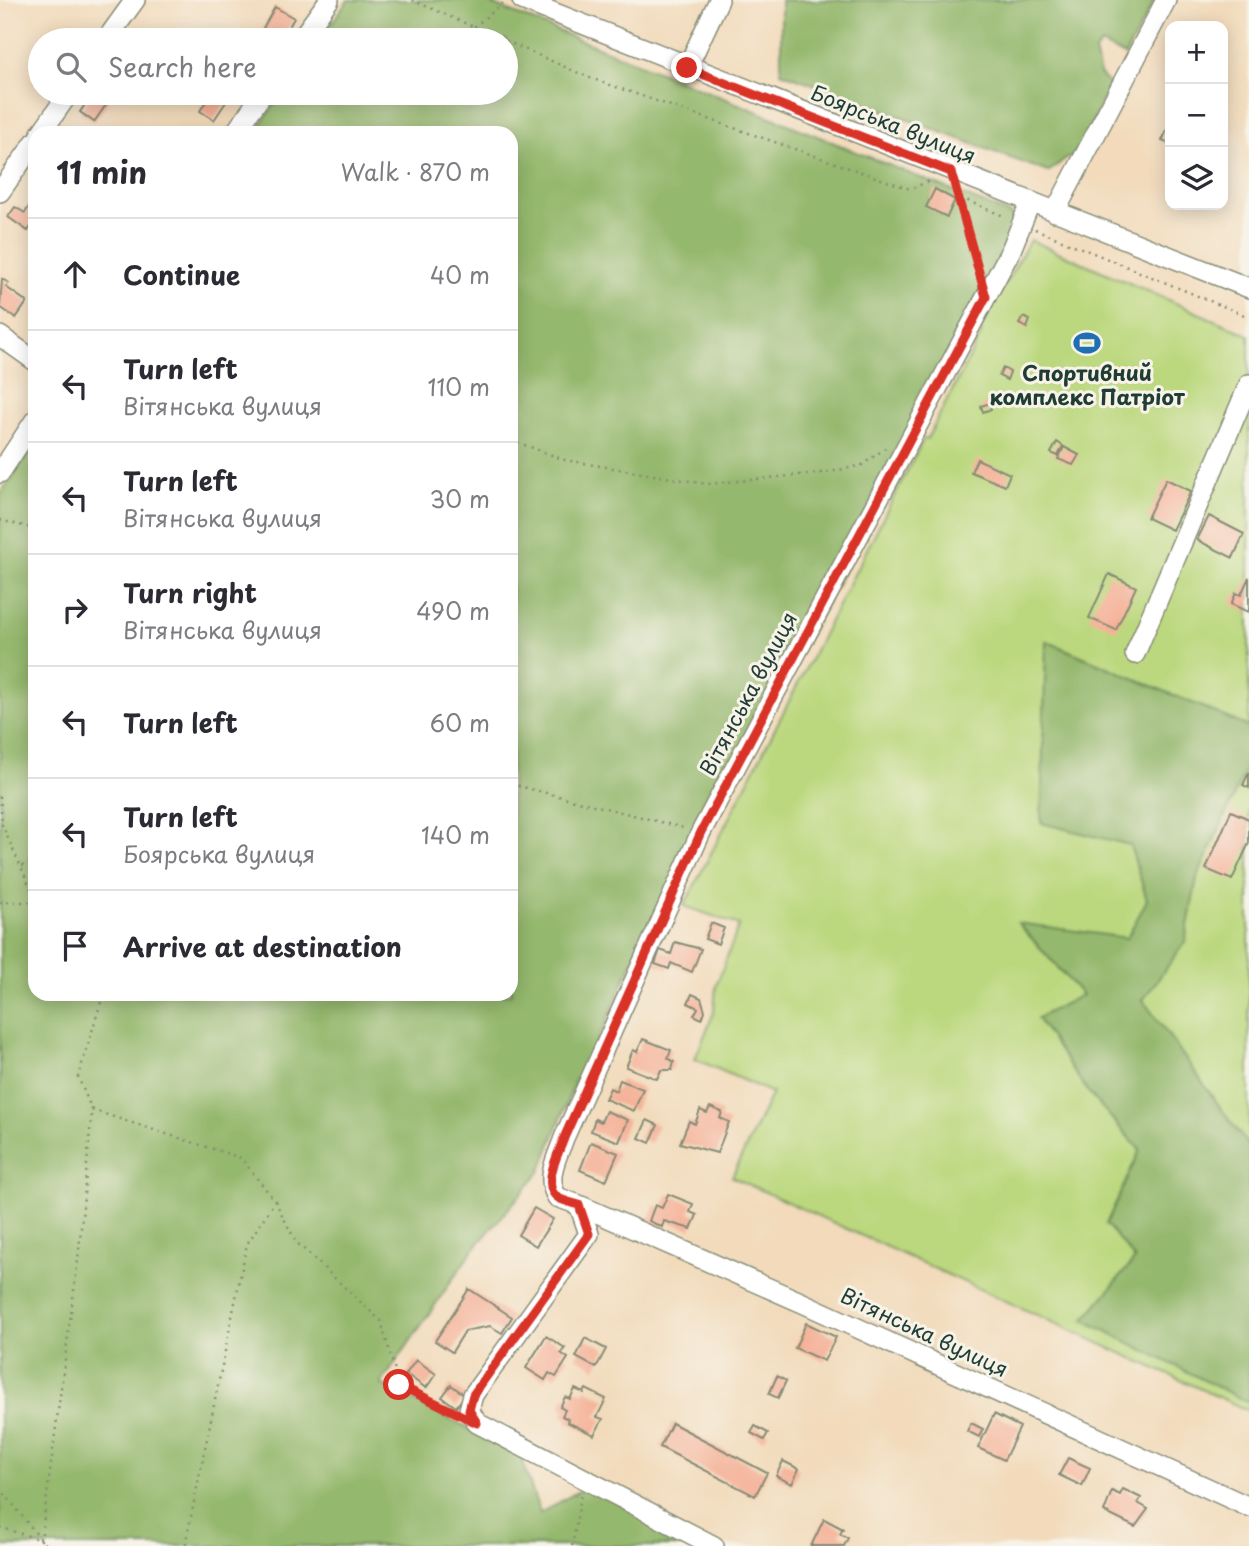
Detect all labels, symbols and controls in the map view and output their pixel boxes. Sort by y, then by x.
map controls [1165,21,1228,210]
button: + [1165,21,1228,84]
search box [28,28,518,105]
text: Search here [108,47,257,86]
icon: search [52,48,90,86]
route end [671,52,702,83]
street label: Боярська вулиця [806,75,981,171]
button: − [1165,84,1228,147]
button: layers [1165,147,1228,210]
text: 11 min [56,149,147,194]
text: Walk · 870 m [341,154,490,189]
icon: ahead [56,255,94,293]
text: Continue [123,255,240,294]
text: 40 m [430,257,490,292]
sports icon: Спортивний комплекс Патріот [1072,328,1102,358]
text: Turn left [123,349,238,388]
place label: Спортивний комплекс Патріот [989,356,1186,412]
icon: left [56,367,94,405]
text: 110 m [428,369,490,404]
text: Вітянська вулиця [123,388,322,423]
text: Turn left [123,461,238,500]
icon: left [56,479,94,517]
text: 30 m [429,481,490,516]
text: Вітянська вулиця [123,500,322,535]
text: Turn right [123,573,257,612]
icon: right [56,591,94,629]
text: 490 m [416,593,490,628]
street label: Вітянська вулиця [690,605,804,781]
text: Вітянська вулиця [123,612,322,647]
icon: left [56,703,94,741]
text: Turn left [123,703,238,742]
text: 60 m [430,705,490,740]
text: Turn left [123,797,238,836]
icon: left [56,815,94,853]
text: 140 m [421,817,490,852]
text: Боярська вулиця [123,836,315,871]
icon: arrive [56,927,94,965]
text: Arrive at destination [123,927,402,966]
street label: Вітянська вулиця [836,1278,1014,1384]
route start [383,1369,414,1400]

